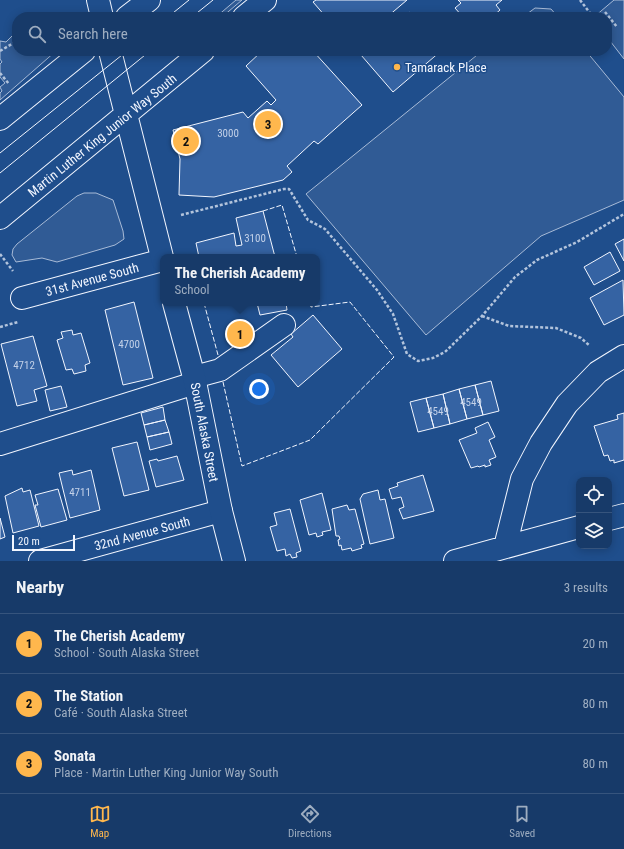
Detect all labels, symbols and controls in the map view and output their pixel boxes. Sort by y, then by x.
search box [12,12,612,56]
icon: search [26,23,48,45]
text: Search here [58,25,128,43]
place label: Tamarack Place [405,60,487,75]
marker: Tamarack Place [392,62,402,72]
street label: Martin Luther King Junior Way South [25,71,180,200]
pin: 3 [255,109,281,139]
pin: 2 [173,126,199,156]
house number: 3000 [217,127,239,140]
house number: 3100 [244,232,266,245]
popup [160,254,320,306]
street label: 31st Avenue South [44,260,140,299]
text: The Cherish Academy [174,264,306,282]
text: School [174,282,210,297]
pin: 1 [227,319,253,349]
house number: 4700 [118,338,140,351]
house number: 4712 [13,359,35,372]
your location [249,379,269,399]
street label: South Alaska Street [188,381,222,483]
house number: 4549 [460,396,482,409]
house number: 4549 [427,405,449,418]
map controls [576,477,612,549]
button: locate [576,477,612,513]
house number: 4711 [69,486,91,499]
street label: 32nd Avenue South [93,513,192,553]
button: layers [576,513,612,549]
scale bar [12,533,75,552]
text: 20 m [18,535,40,548]
text: Nearby [16,577,64,597]
text: 3 results [564,580,608,595]
text: The Cherish Academy [54,627,185,645]
text: 1 [26,636,32,651]
text: 20 m [582,636,608,651]
text: School · South Alaska Street [54,645,199,660]
text: The Station [54,687,123,705]
text: 2 [26,696,32,711]
text: 80 m [582,696,608,711]
text: Café · South Alaska Street [54,705,188,720]
text: Sonata [54,747,96,765]
text: 3 [26,756,32,771]
text: 80 m [582,756,608,771]
text: Place · Martin Luther King Junior Way South [54,765,278,780]
tab: Map [89,803,111,840]
tab: Directions [288,803,332,840]
tab: Saved [509,803,535,840]

